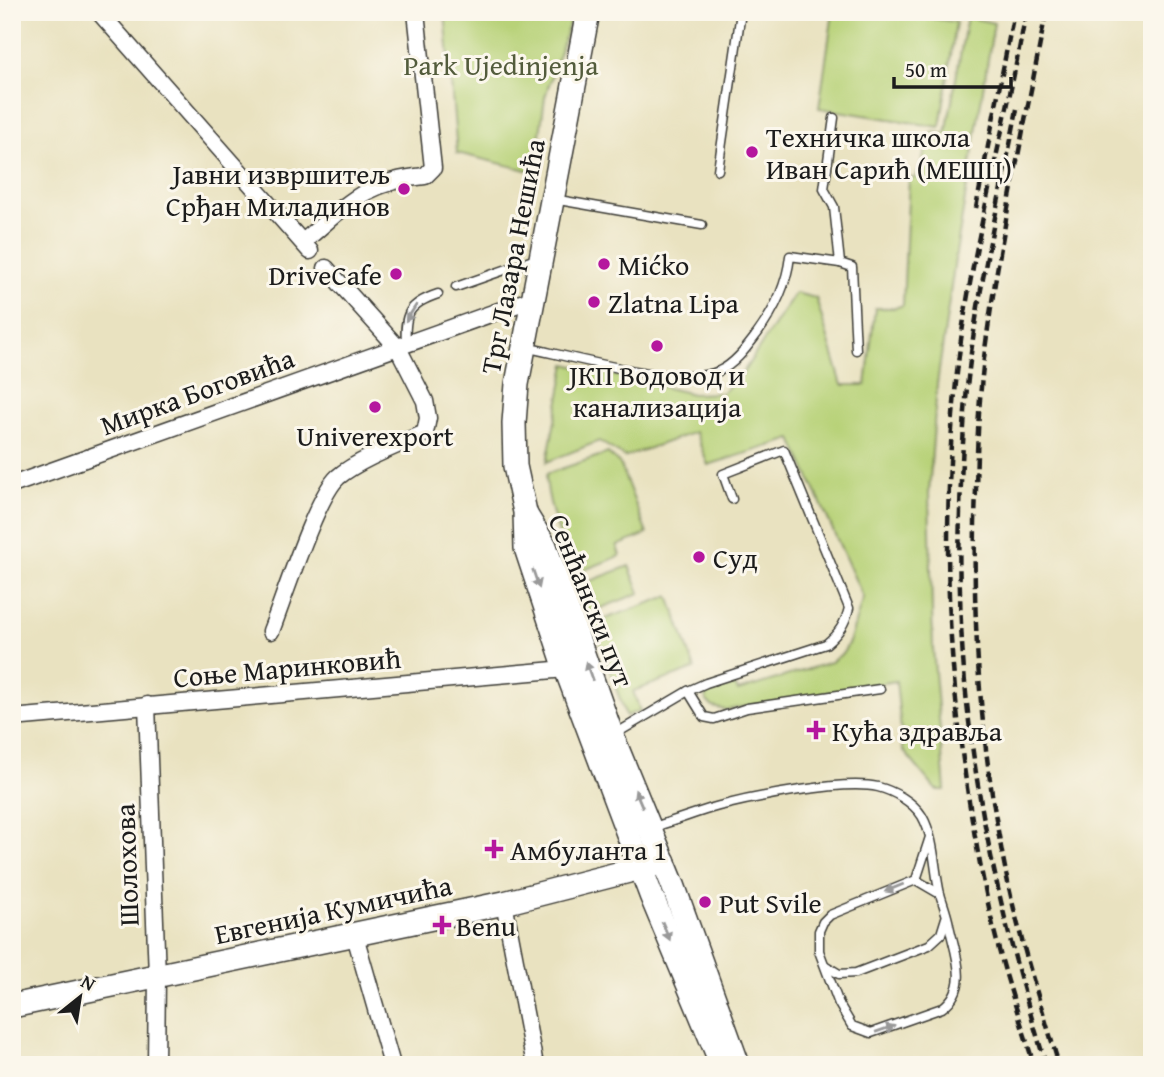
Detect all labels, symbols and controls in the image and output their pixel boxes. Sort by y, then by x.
park label: Park Ujedinjenja [404,44,599,85]
scale bar [894,46,1012,90]
text: 50 m [905,54,947,85]
place label: Техничка школа Иван Сарић (МЕШЦ) [766,116,1012,189]
street label: Трг Лазара Нешића [469,134,555,377]
marker: Техничка школа Иван Сарић (МЕШЦ) [744,144,760,160]
place label: Јавни извршитељ Срђан Миладинов [166,153,390,226]
marker: Јавни извршитељ Срђан Миладинов [396,181,412,197]
place label: Mićko [618,244,689,285]
place label: DriveCafe [269,254,382,295]
marker: Mićko [596,256,612,272]
marker: DriveCafe [388,266,404,282]
place label: Zlatna Lipa [608,282,740,323]
marker: Zlatna Lipa [586,294,602,310]
one-way arrow [405,303,418,323]
street label: Мирка Боговића [94,337,300,445]
marker: ЈКП Водовод и канализација [649,338,665,354]
place label: ЈКП Водовод и канализација [566,354,745,427]
marker: Univerexport [367,399,383,415]
place label: Univerexport [296,415,454,456]
street label: Сенћански пут [539,507,646,693]
place label: Суд [713,537,758,578]
marker: Суд [691,549,707,565]
one-way arrow [531,568,542,589]
street label: Соње Маринковић [172,637,403,697]
one-way arrow [583,661,594,682]
place label: Кућа здравља [832,710,1003,751]
marker: Кућа здравља [806,720,826,740]
one-way arrow [633,789,645,809]
street label: Шолохова [103,802,149,927]
place label: Амбуланта 1 [510,829,667,870]
marker: Амбуланта 1 [484,839,504,859]
street label: Евгенија Кумичића [211,864,456,954]
place label: Put Svile [719,882,822,923]
one-way arrow [883,883,904,894]
marker: Put Svile [697,894,713,910]
place label: Benu [456,905,516,946]
marker: Benu [434,917,450,933]
one-way arrow [660,921,672,941]
north arrow [46,962,116,1032]
text: N [76,967,101,998]
one-way arrow [874,1023,895,1034]

